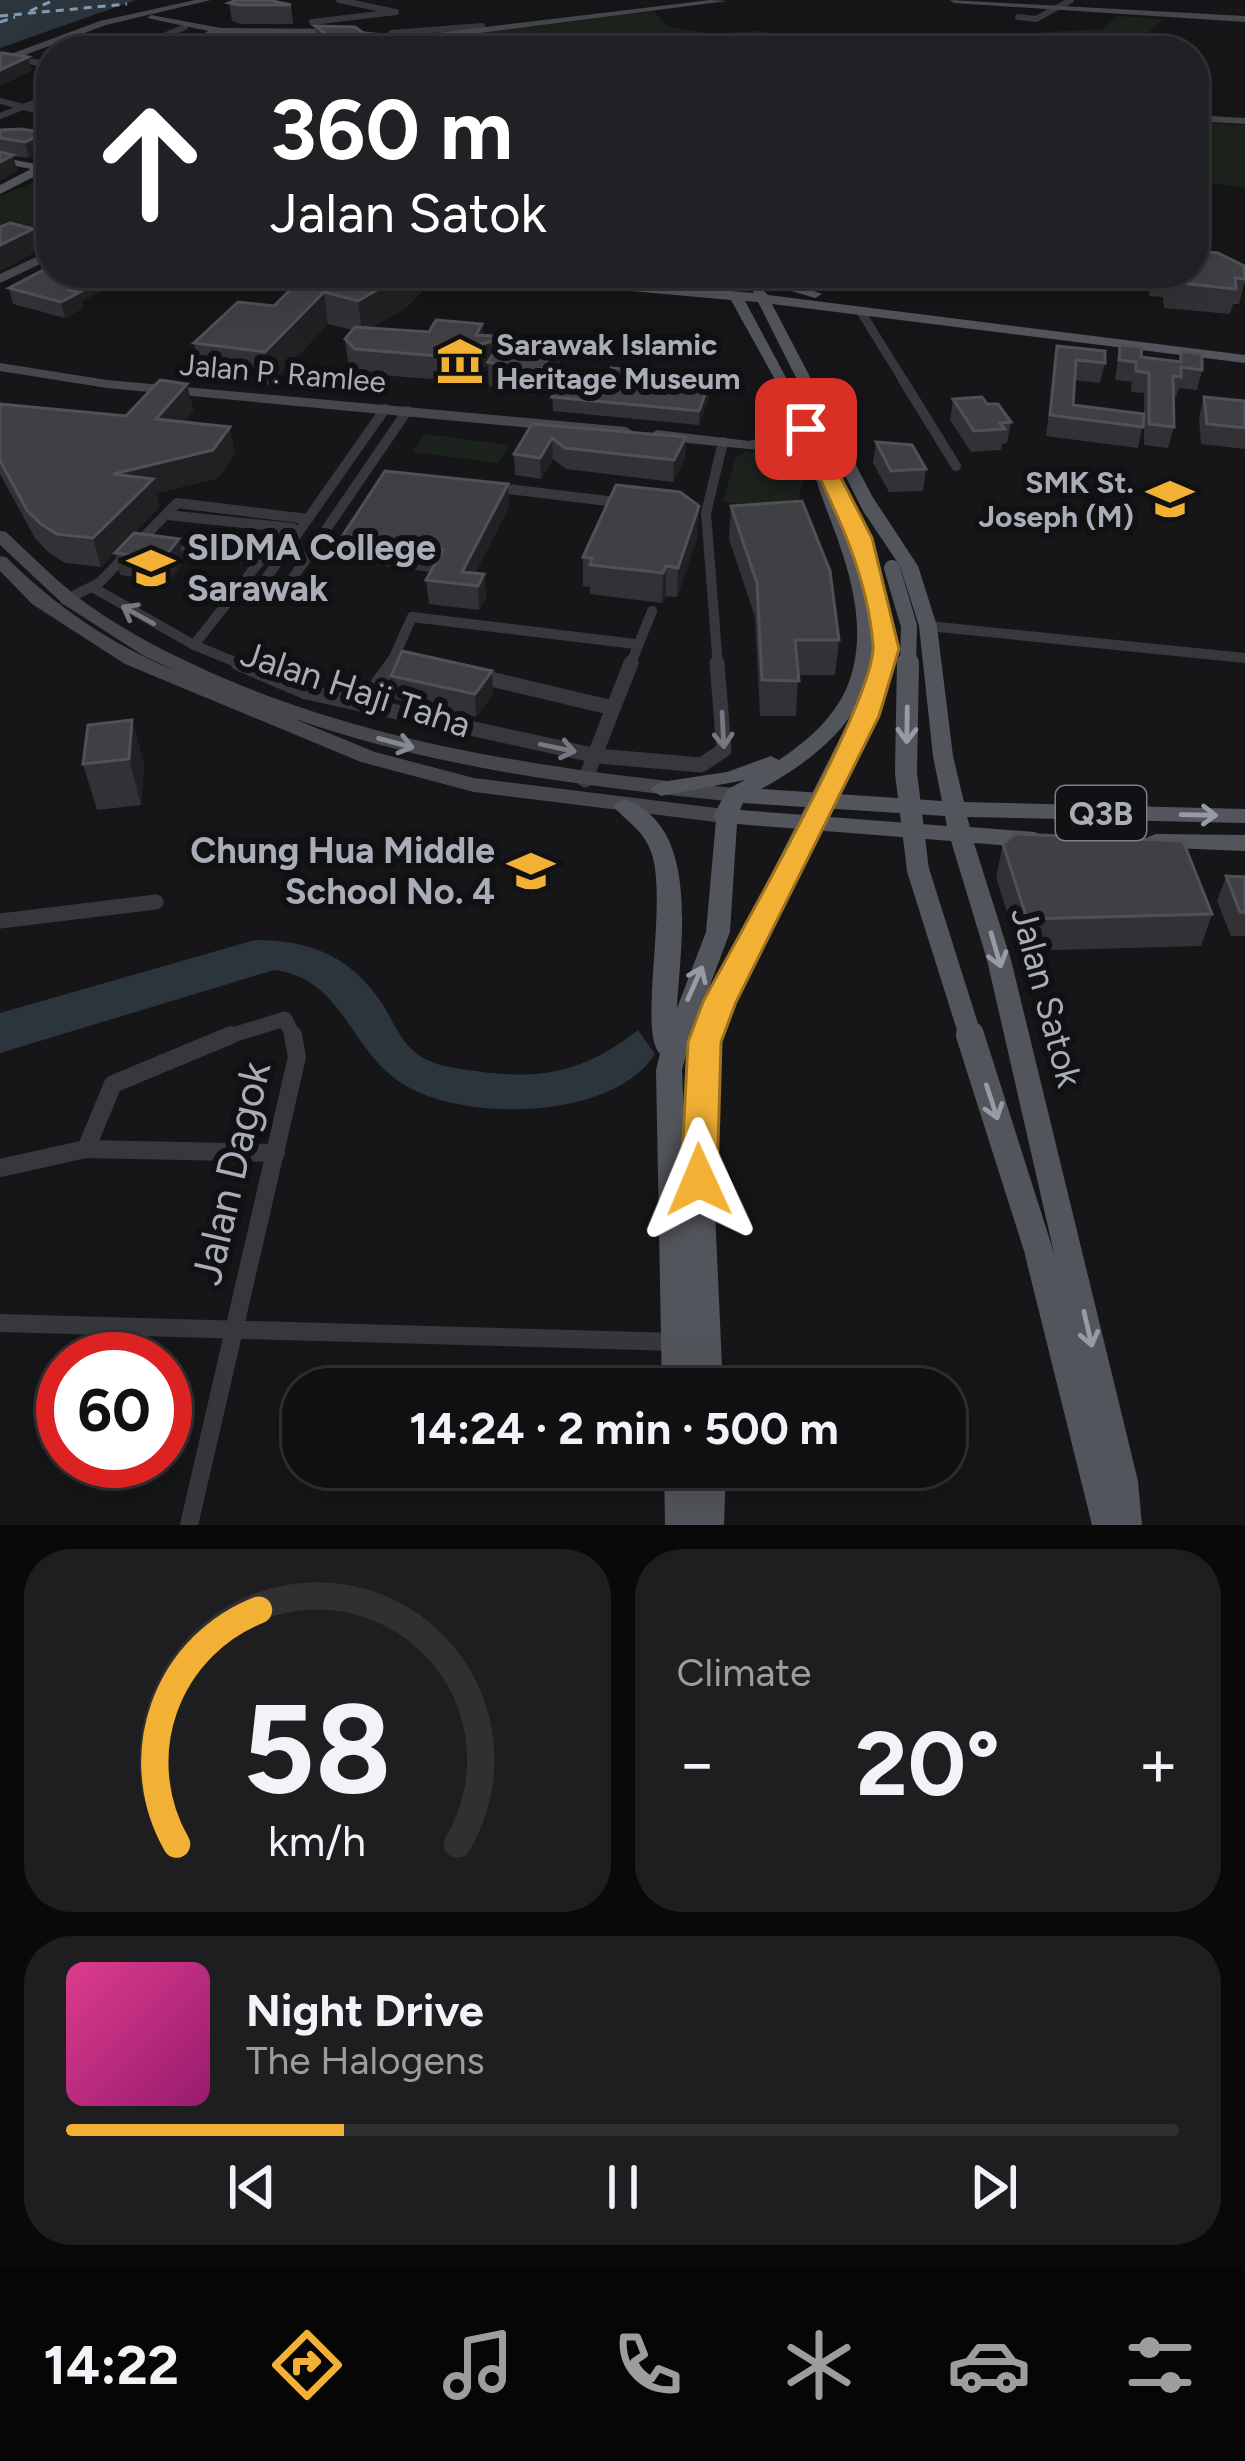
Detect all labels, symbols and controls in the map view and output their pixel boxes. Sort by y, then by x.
text: 360 m [270,79,513,180]
icon: ahead [72,84,228,240]
text: Jalan Satok [270,181,547,246]
place label: Sarawak Islamic Heritage Museum [496,326,740,397]
museum icon: Sarawak Islamic Heritage Museum [435,336,485,386]
street label: Jalan P. Ramlee [178,346,388,400]
pin [755,378,857,480]
icon: arrive [773,396,839,462]
place label: SMK St. Joseph (M) [979,464,1134,535]
school or university icon: SMK St. Joseph (M) [1145,474,1195,524]
place label: SIDMA College Sarawak [187,526,436,610]
school or university icon: SIDMA College Sarawak [126,543,176,593]
one-way arrow [121,602,156,626]
street label: Jalan Haji Taha [236,632,476,746]
one-way arrow [896,705,919,744]
one-way arrow [712,710,735,749]
one-way arrow [376,733,414,755]
one-way arrow [539,737,577,760]
road number: Q3B [1056,786,1146,840]
one-way arrow [1179,804,1218,827]
place label: Chung Hua Middle School No. 4 [190,829,495,913]
school or university icon: Chung Hua Middle School No. 4 [506,846,556,896]
street label: Jalan Satok [1002,902,1092,1092]
one-way arrow [986,930,1008,968]
one-way arrow [686,966,708,1002]
street label: Jalan Dagok [181,1056,282,1289]
one-way arrow [982,1082,1004,1120]
position arrow [636,1117,762,1243]
one-way arrow [1077,1309,1100,1347]
speed limit sign: 60 [36,1332,192,1488]
text: 14:24 · 2 min · 500 m [409,1401,839,1455]
text: Climate [677,1649,811,1696]
text: 58 [243,1674,392,1824]
text: 20° [856,1709,1000,1818]
text: − [677,1723,718,1803]
text: + [1138,1723,1179,1803]
text: km/h [268,1814,366,1866]
text: Night Drive [246,1983,484,2037]
text: The Halogens [246,2037,485,2084]
icon: previous [219,2154,285,2220]
icon: pause [590,2154,656,2220]
icon: next [961,2154,1027,2220]
icon: directions [265,2323,349,2407]
icon: music [436,2323,520,2407]
icon: phone [606,2323,690,2407]
icon: climate [777,2323,861,2407]
icon: car [947,2323,1031,2407]
icon: filters [1118,2323,1202,2407]
text: 14:22 [43,2333,179,2398]

